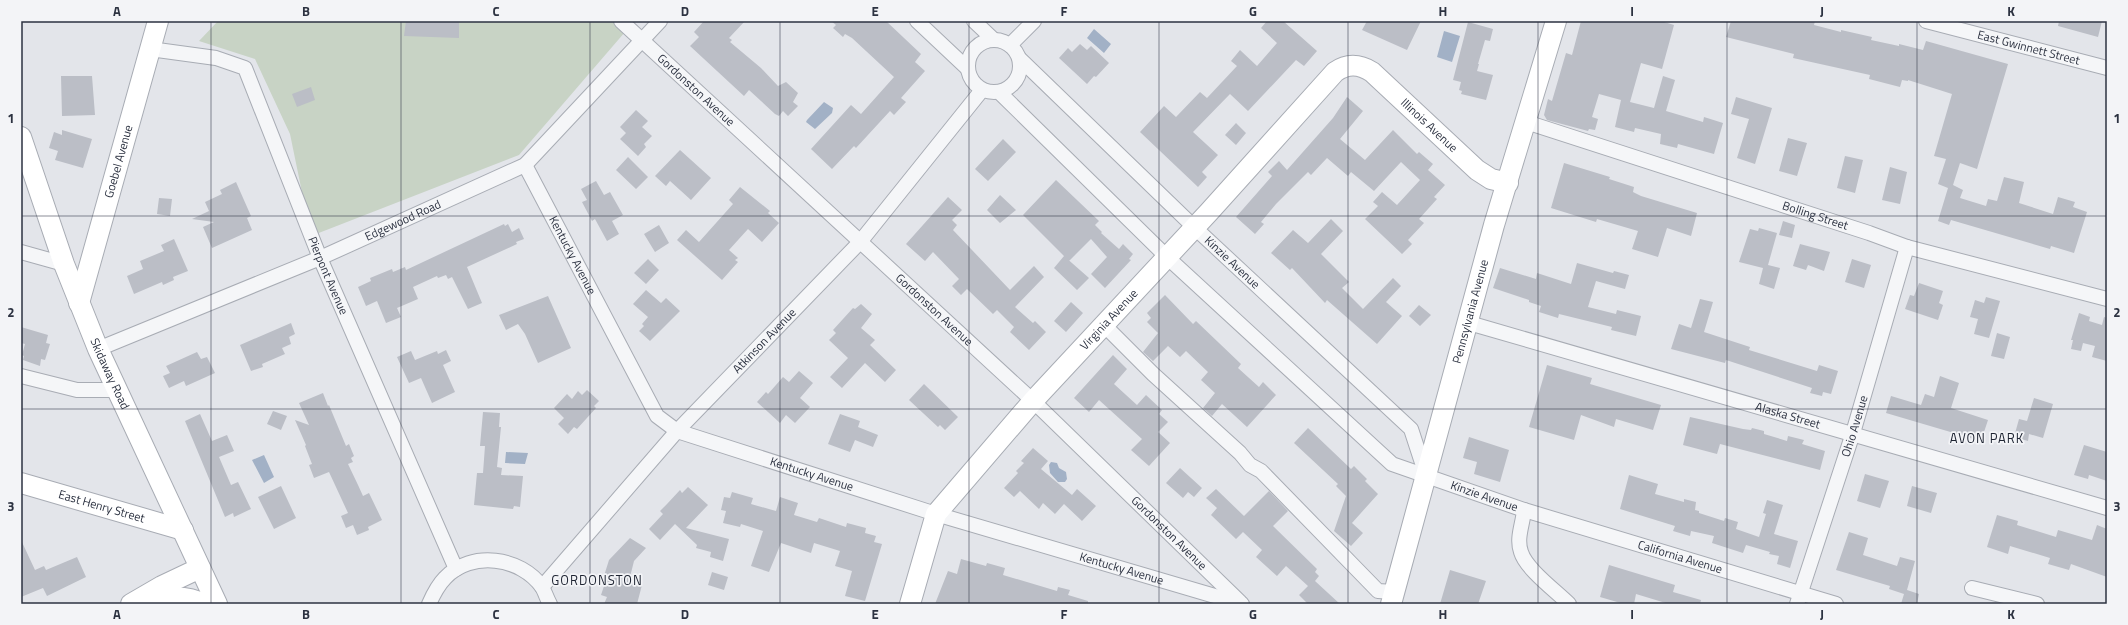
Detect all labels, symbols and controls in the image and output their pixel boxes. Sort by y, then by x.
text: A [113,1,121,21]
text: B [302,1,310,21]
text: C [492,1,500,21]
text: D [681,1,689,21]
text: E [871,1,879,21]
text: F [1061,1,1068,21]
text: G [1249,1,1257,21]
text: H [1439,1,1447,21]
text: I [1630,1,1634,21]
text: J [1820,1,1824,21]
text: K [2007,1,2015,21]
street label: East Gwinnett Street [1975,25,2083,70]
street label: Gordonston Avenue [653,49,739,131]
street label: Illinois Avenue [1397,93,1462,157]
text: 1 [7,108,15,128]
text: 1 [2113,108,2121,128]
street label: Goebel Avenue [99,123,137,200]
street label: Edgewood Road [362,194,444,245]
street label: Bolling Street [1780,196,1851,235]
street label: Kentucky Avenue [544,212,602,298]
street label: Kinzie Avenue [1200,231,1265,293]
street label: Pierpont Avenue [303,234,354,318]
street label: Pennsylvania Avenue [1447,257,1493,366]
street label: Gordonston Avenue [891,269,978,350]
street label: Virginia Avenue [1075,284,1142,354]
text: 2 [7,302,15,322]
text: 2 [2113,302,2121,322]
street label: Atkinson Avenue [728,303,800,377]
street label: Skidaway Road [86,335,135,412]
street label: Ohio Avenue [1836,393,1872,459]
street label: Alaska Street [1753,397,1824,434]
district label: AVON PARK [1950,428,2024,448]
street label: Kentucky Avenue [768,451,856,496]
street label: Kinzie Avenue [1448,475,1521,516]
street label: East Henry Street [56,484,148,528]
street label: Gordonston Avenue [1127,491,1212,574]
text: 3 [7,496,15,516]
text: 3 [2113,496,2121,516]
street label: California Avenue [1636,535,1725,578]
street label: Kentucky Avenue [1077,547,1166,589]
district label: GORDONSTON [551,570,643,590]
text: A [113,604,121,624]
text: B [302,604,310,624]
text: C [492,604,500,624]
text: D [681,604,689,624]
text: E [871,604,879,624]
text: F [1061,604,1068,624]
text: G [1249,604,1257,624]
text: H [1439,604,1447,624]
text: I [1630,604,1634,624]
text: J [1820,604,1824,624]
text: K [2007,604,2015,624]

